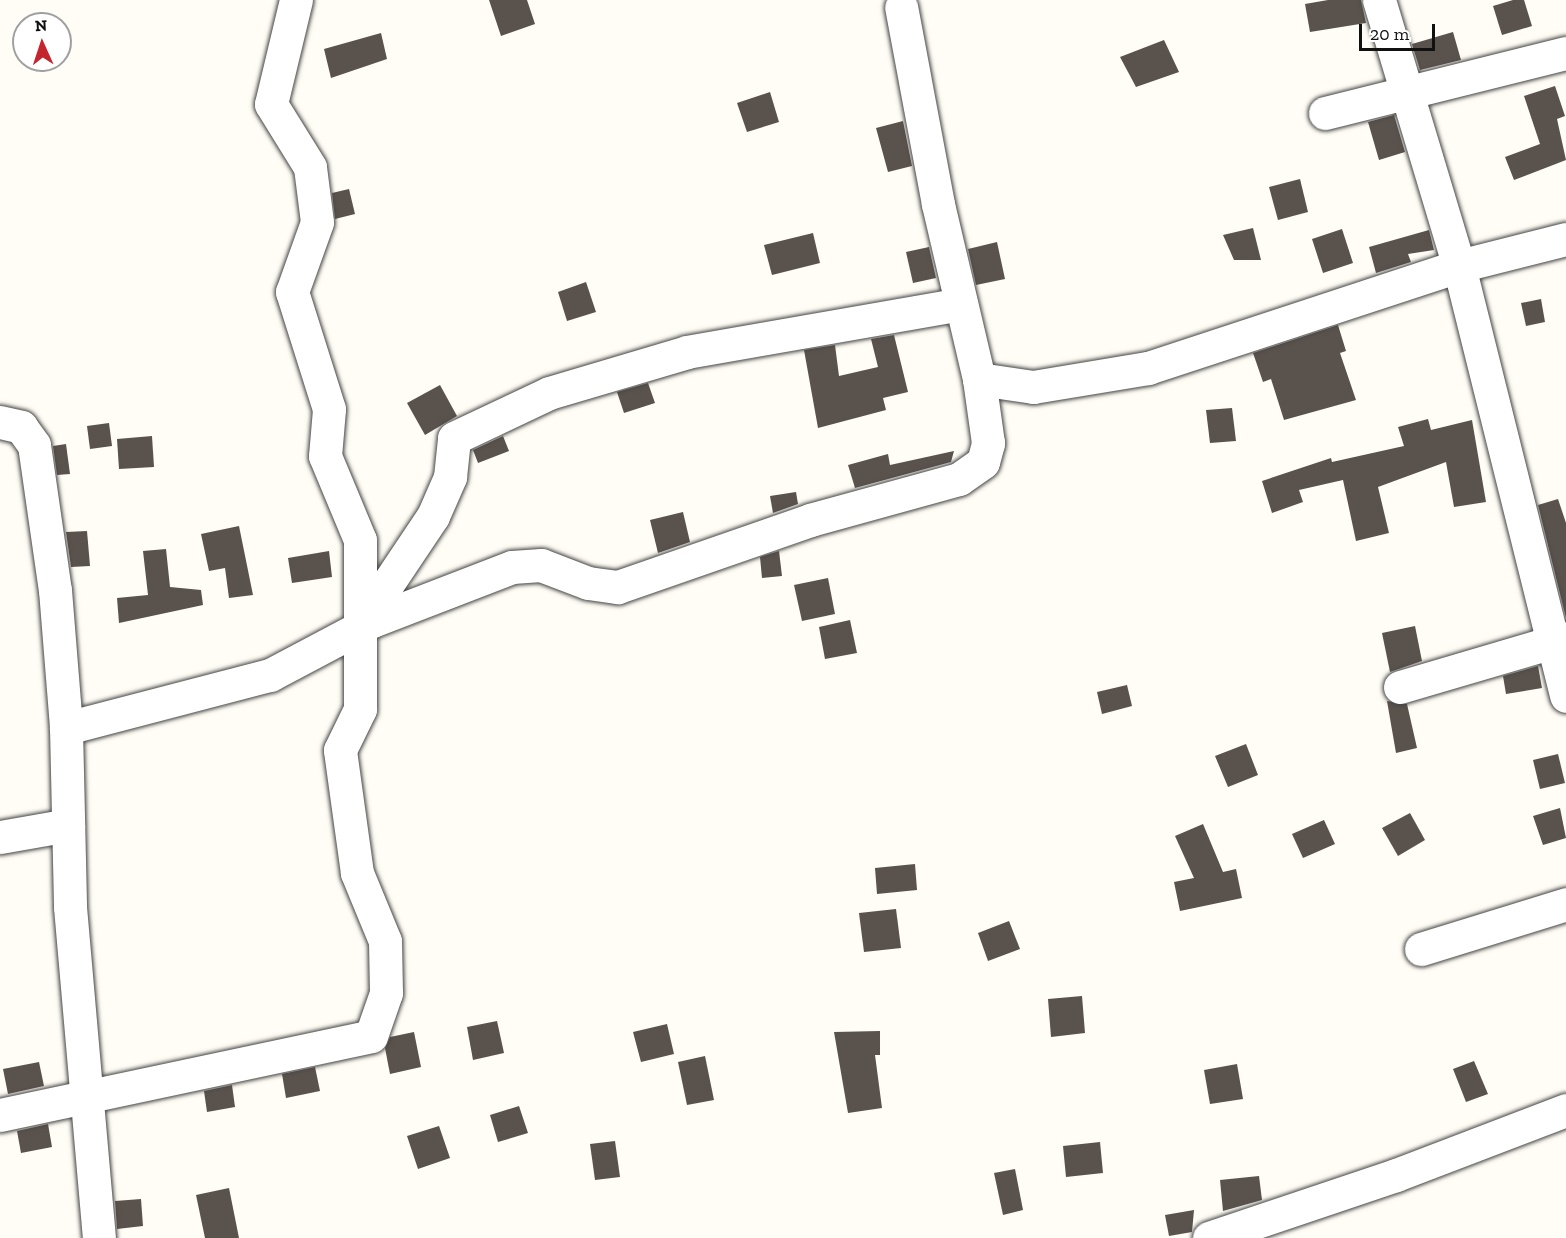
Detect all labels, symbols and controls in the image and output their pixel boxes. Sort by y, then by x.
north arrow [12,12,72,72]
scale bar [1362,12,1438,50]
text: N [35,16,48,35]
text: 20 m [1370,23,1409,45]

